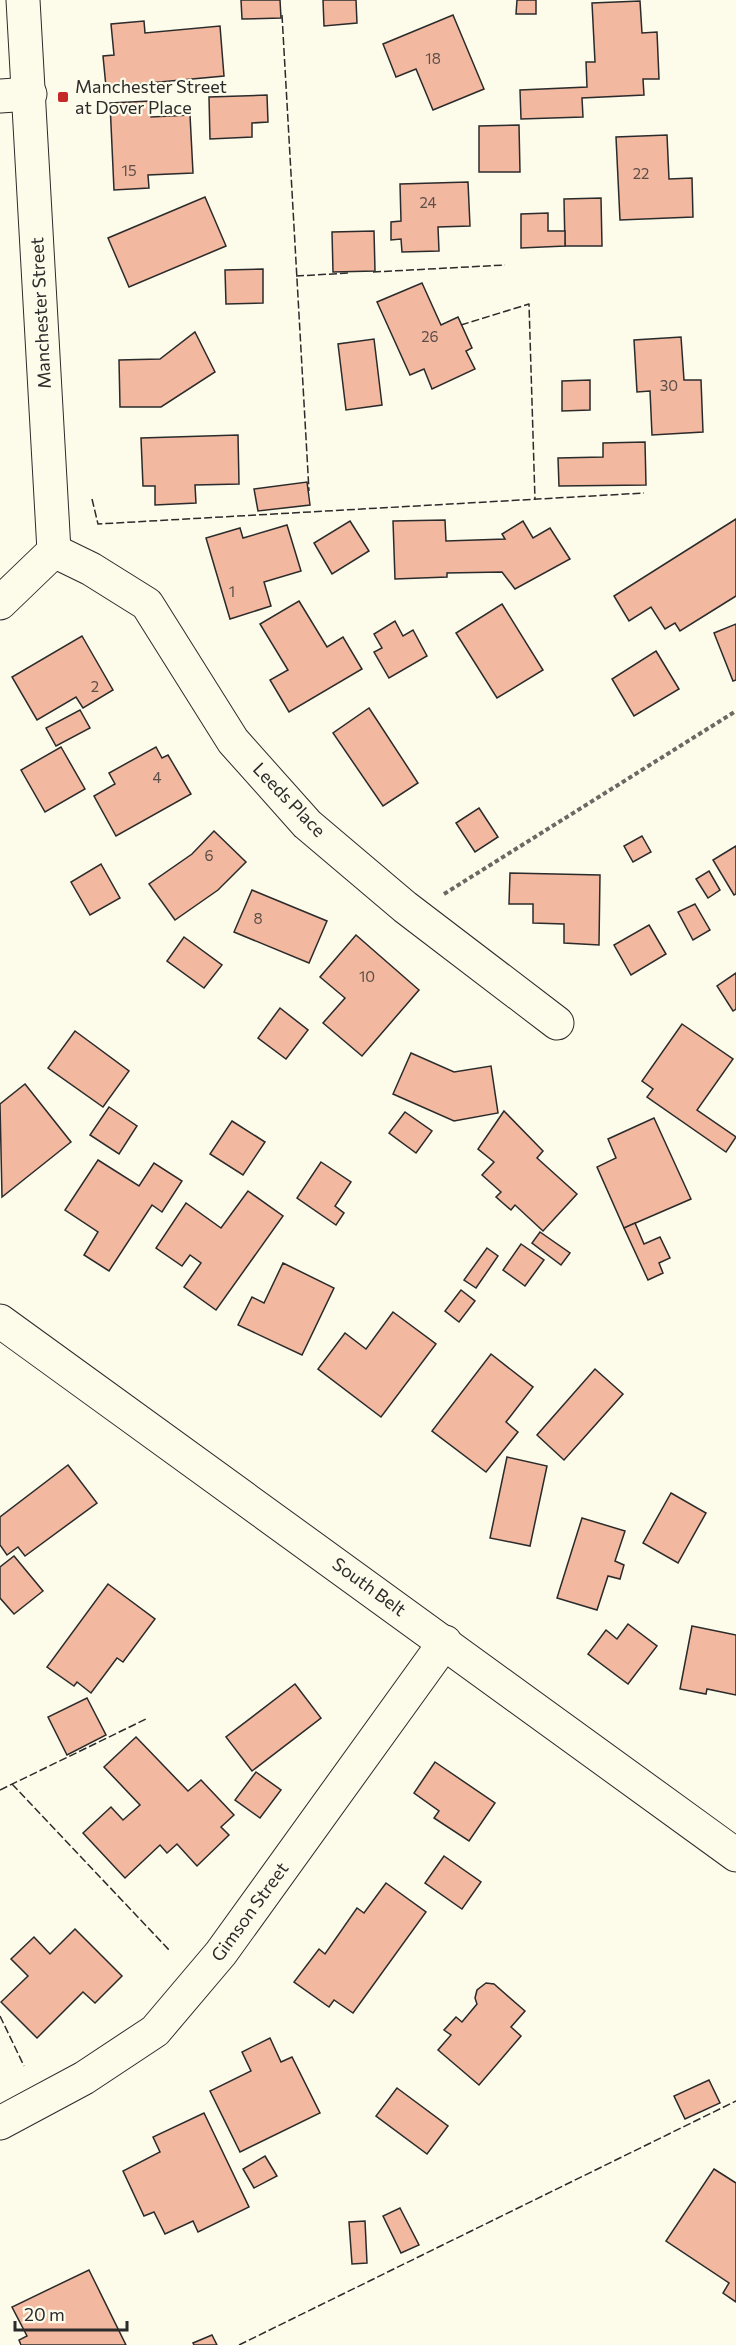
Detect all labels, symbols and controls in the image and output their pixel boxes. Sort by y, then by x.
house number: 18 [425,49,441,67]
place label: Manchester Street at Dover Place [75,75,227,118]
marker: Manchester Street at Dover Place [56,90,70,104]
house number: 15 [121,161,137,179]
house number: 22 [633,164,649,182]
house number: 24 [419,193,437,211]
street label: Manchester Street [25,237,55,389]
house number: 26 [421,327,439,345]
house number: 30 [660,376,678,394]
house number: 1 [229,582,235,600]
house number: 2 [91,677,99,695]
street label: Leeds Place [249,757,331,841]
house number: 4 [153,768,162,786]
house number: 6 [204,846,214,864]
house number: 8 [253,909,263,927]
house number: 10 [359,967,375,985]
street label: South Belt [329,1552,411,1620]
street label: Gimson Street [206,1858,293,1965]
scale bar [15,2294,128,2332]
text: 20 m [24,2303,65,2325]

